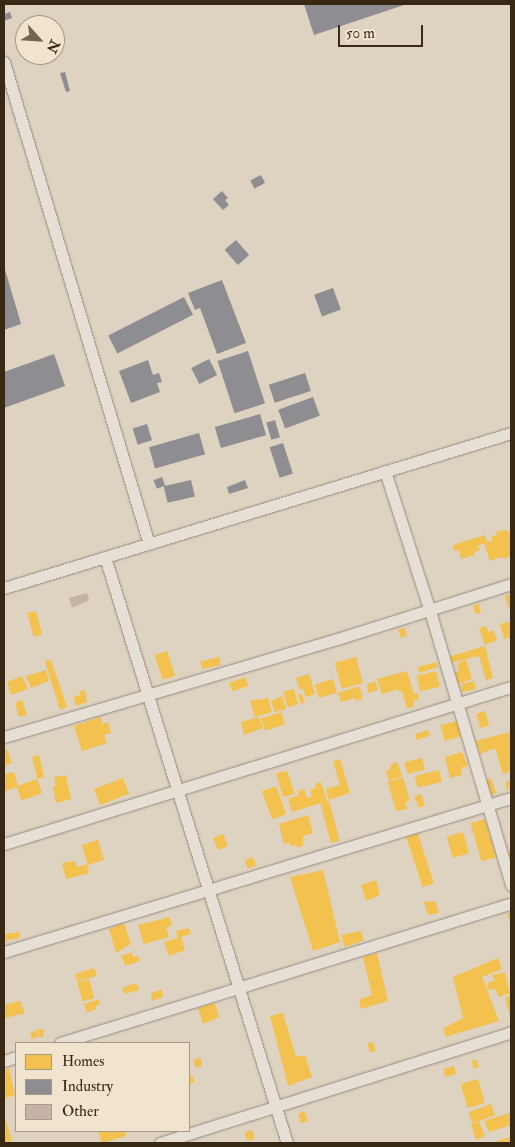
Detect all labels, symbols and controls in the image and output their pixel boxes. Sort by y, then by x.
north arrow [15,15,65,65]
scale bar [340,15,425,47]
text: 50 m [346,24,375,43]
text: N [43,37,63,56]
legend [15,1042,190,1132]
text: Homes [62,1052,104,1071]
text: Industry [62,1077,113,1096]
text: Other [62,1102,99,1121]

